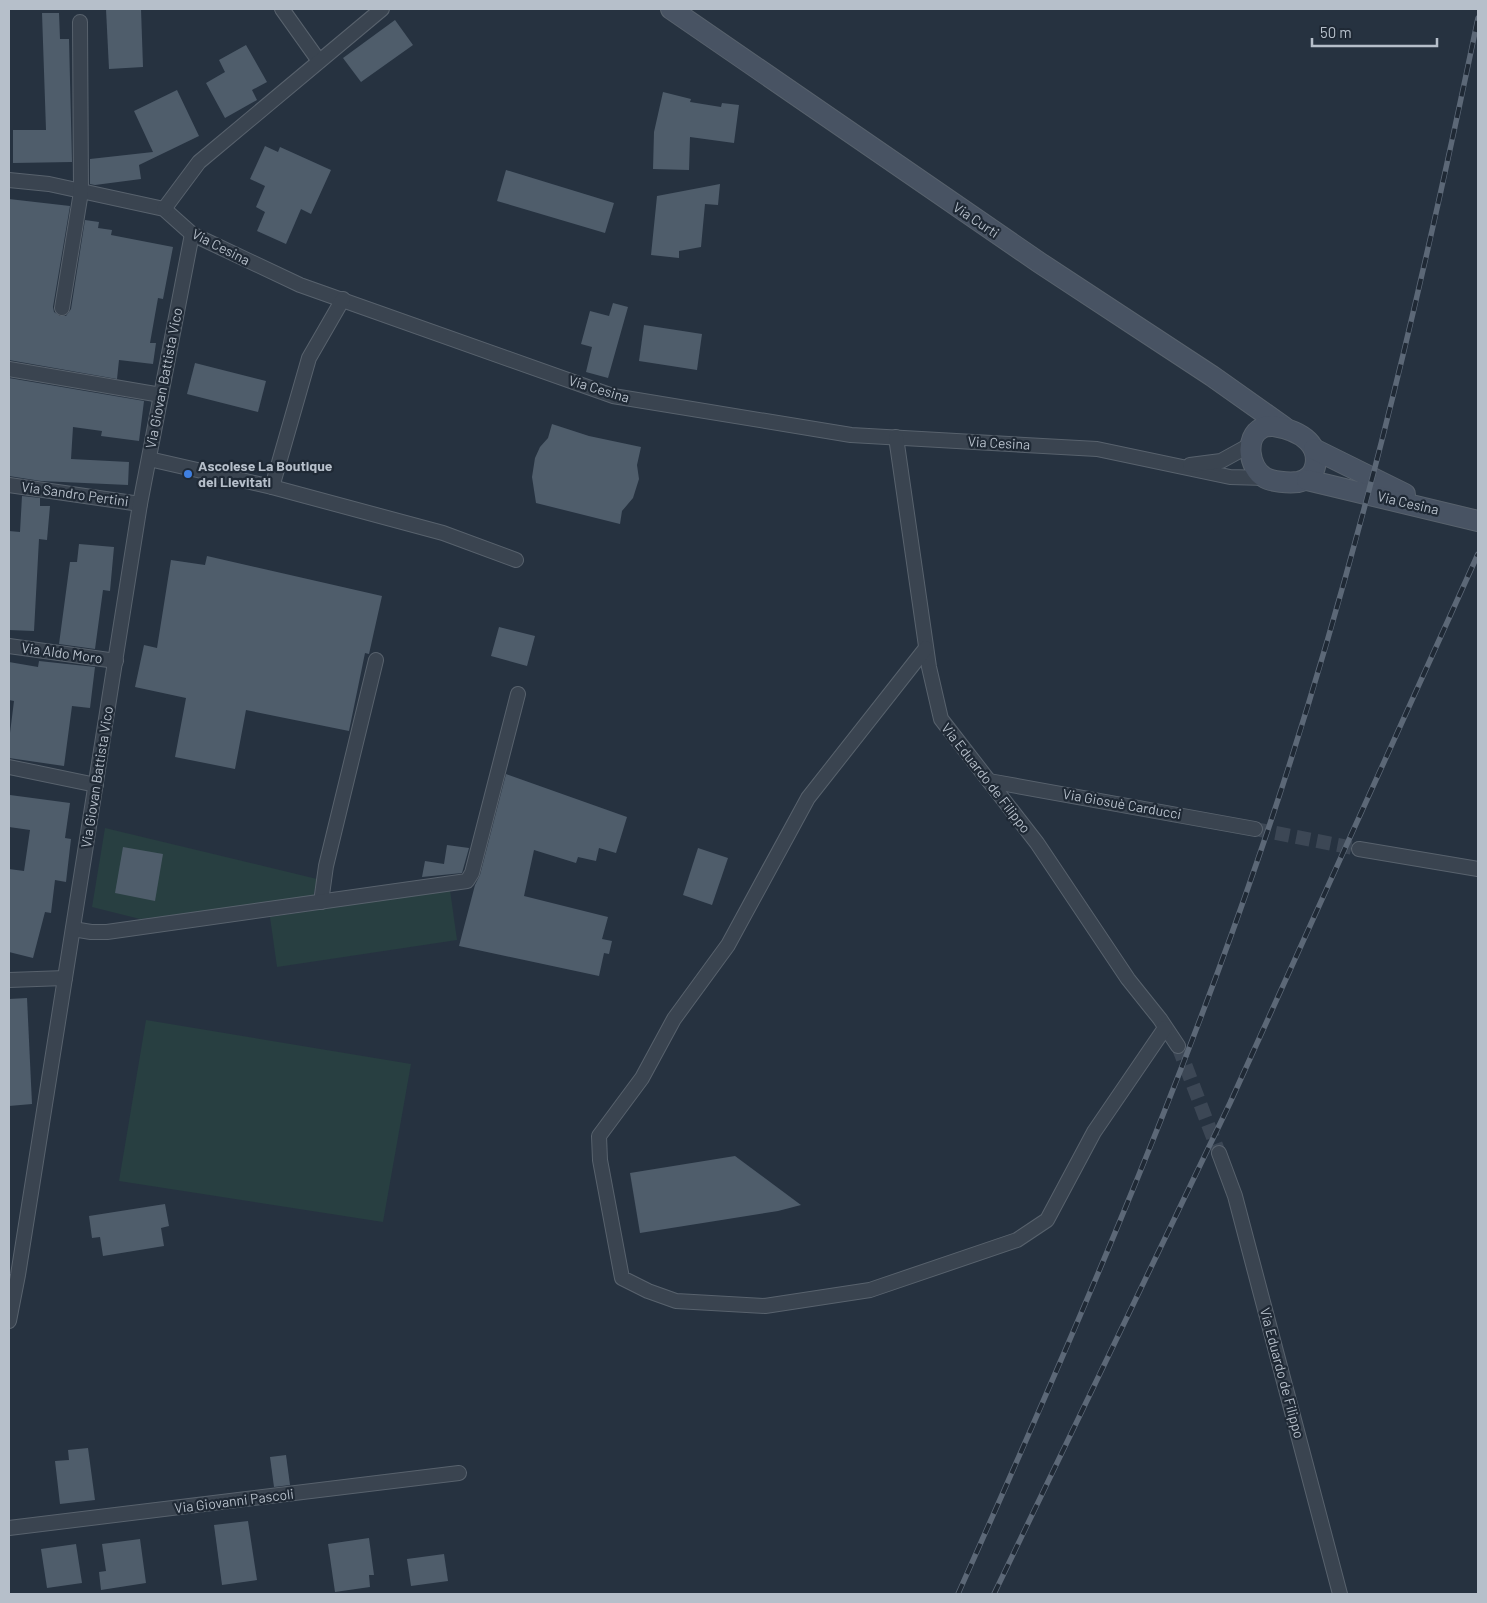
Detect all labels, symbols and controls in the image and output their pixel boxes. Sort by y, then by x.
scale bar [1312,15,1437,47]
text: 50 m [1320,23,1352,41]
street label: Via Curti [950,198,1002,241]
street label: Via Cesina [189,225,253,268]
street label: Via Giovan Battista Vico [141,306,186,450]
street label: Via Cesina [567,371,632,406]
street label: Via Cesina [967,432,1031,453]
place label: Ascolese La Boutique dei Lievitati [198,457,333,490]
marker: Ascolese La Boutique dei Lievitati [182,468,194,480]
street label: Via Sandro Pertini [20,478,130,509]
street label: Via Cesina [1376,487,1441,518]
street label: Via Aldo Moro [20,638,104,667]
street label: Via Giovan Battista Vico [77,705,116,849]
street label: Via Eduardo de Filippo [938,719,1035,836]
street label: Via Giosuè Carducci [1062,785,1183,822]
street label: Via Eduardo de Filippo [1257,1306,1308,1440]
street label: Via Giovanni Pascoli [173,1485,295,1516]

